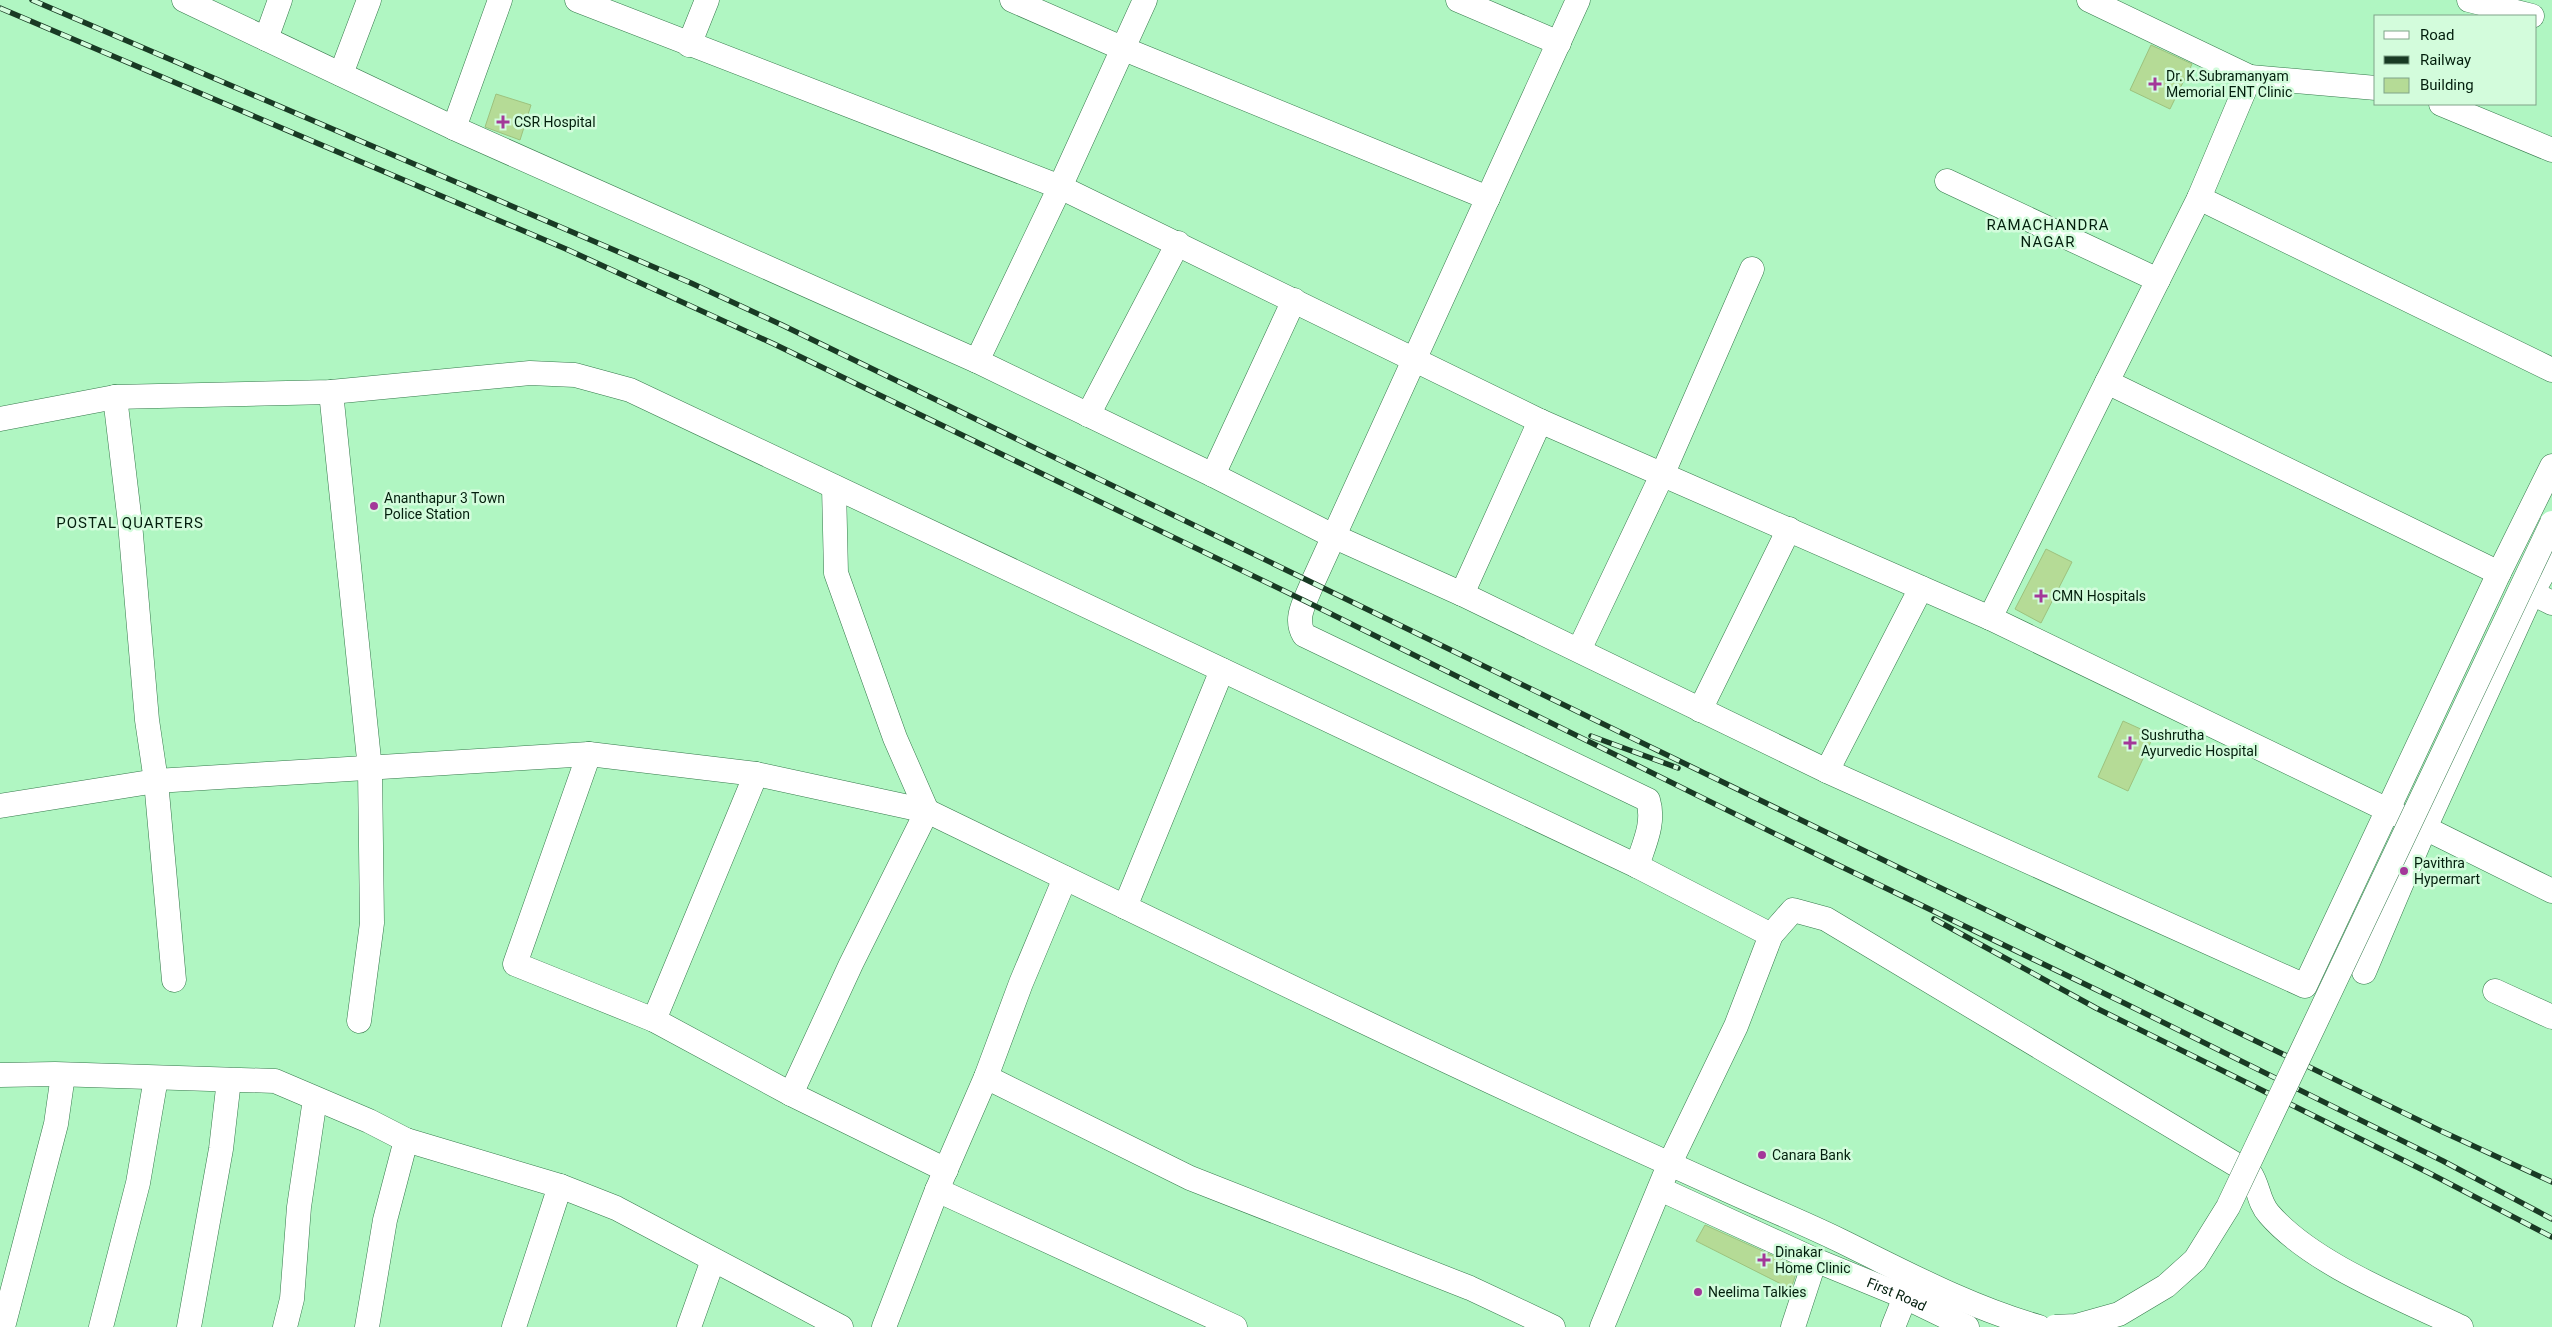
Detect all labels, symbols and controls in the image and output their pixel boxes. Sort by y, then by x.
legend [2374,15,2537,105]
text: Road [2420,26,2454,44]
text: Railway [2420,51,2471,69]
place label: Dr. K.Subramanyam Memorial ENT Clinic [2166,68,2292,100]
text: Building [2420,76,2474,94]
marker: Dr. K.Subramanyam Memorial ENT Clinic [2148,77,2162,91]
place label: CSR Hospital [514,114,596,130]
marker: CSR Hospital [496,115,510,129]
district label: RAMACHANDRA NAGAR [1987,216,2109,251]
place label: Ananthapur 3 Town Police Station [384,490,505,522]
marker: Ananthapur 3 Town Police Station [368,500,380,512]
district label: POSTAL QUARTERS [56,514,204,532]
place label: CMN Hospitals [2052,588,2146,604]
marker: CMN Hospitals [2034,589,2048,603]
place label: Sushrutha Ayurvedic Hospital [2141,727,2257,759]
marker: Sushrutha Ayurvedic Hospital [2123,736,2137,750]
place label: Pavithra Hypermart [2414,855,2481,887]
marker: Pavithra Hypermart [2398,865,2410,877]
place label: Canara Bank [1772,1147,1852,1163]
marker: Canara Bank [1756,1149,1768,1161]
place label: Dinakar Home Clinic [1775,1244,1851,1276]
marker: Dinakar Home Clinic [1757,1253,1771,1267]
street label: First Road [1865,1274,1929,1314]
place label: Neelima Talkies [1708,1284,1807,1300]
marker: Neelima Talkies [1692,1286,1704,1298]

